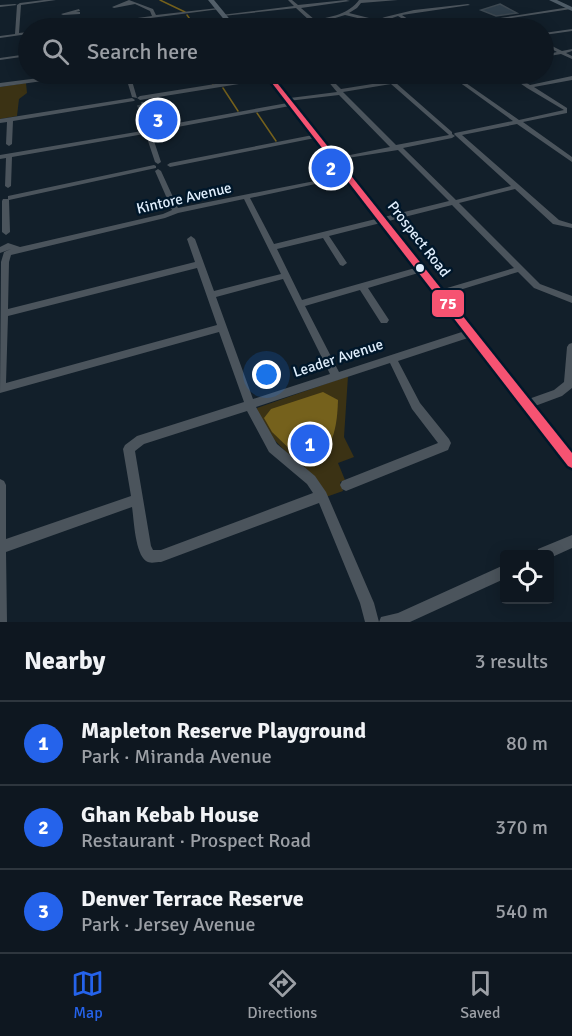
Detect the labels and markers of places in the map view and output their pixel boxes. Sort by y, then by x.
pin: 3 [138,98,178,142]
pin: 2 [312,146,350,190]
unlabelled marker [414,262,426,274]
pin: 1 [290,422,330,466]

